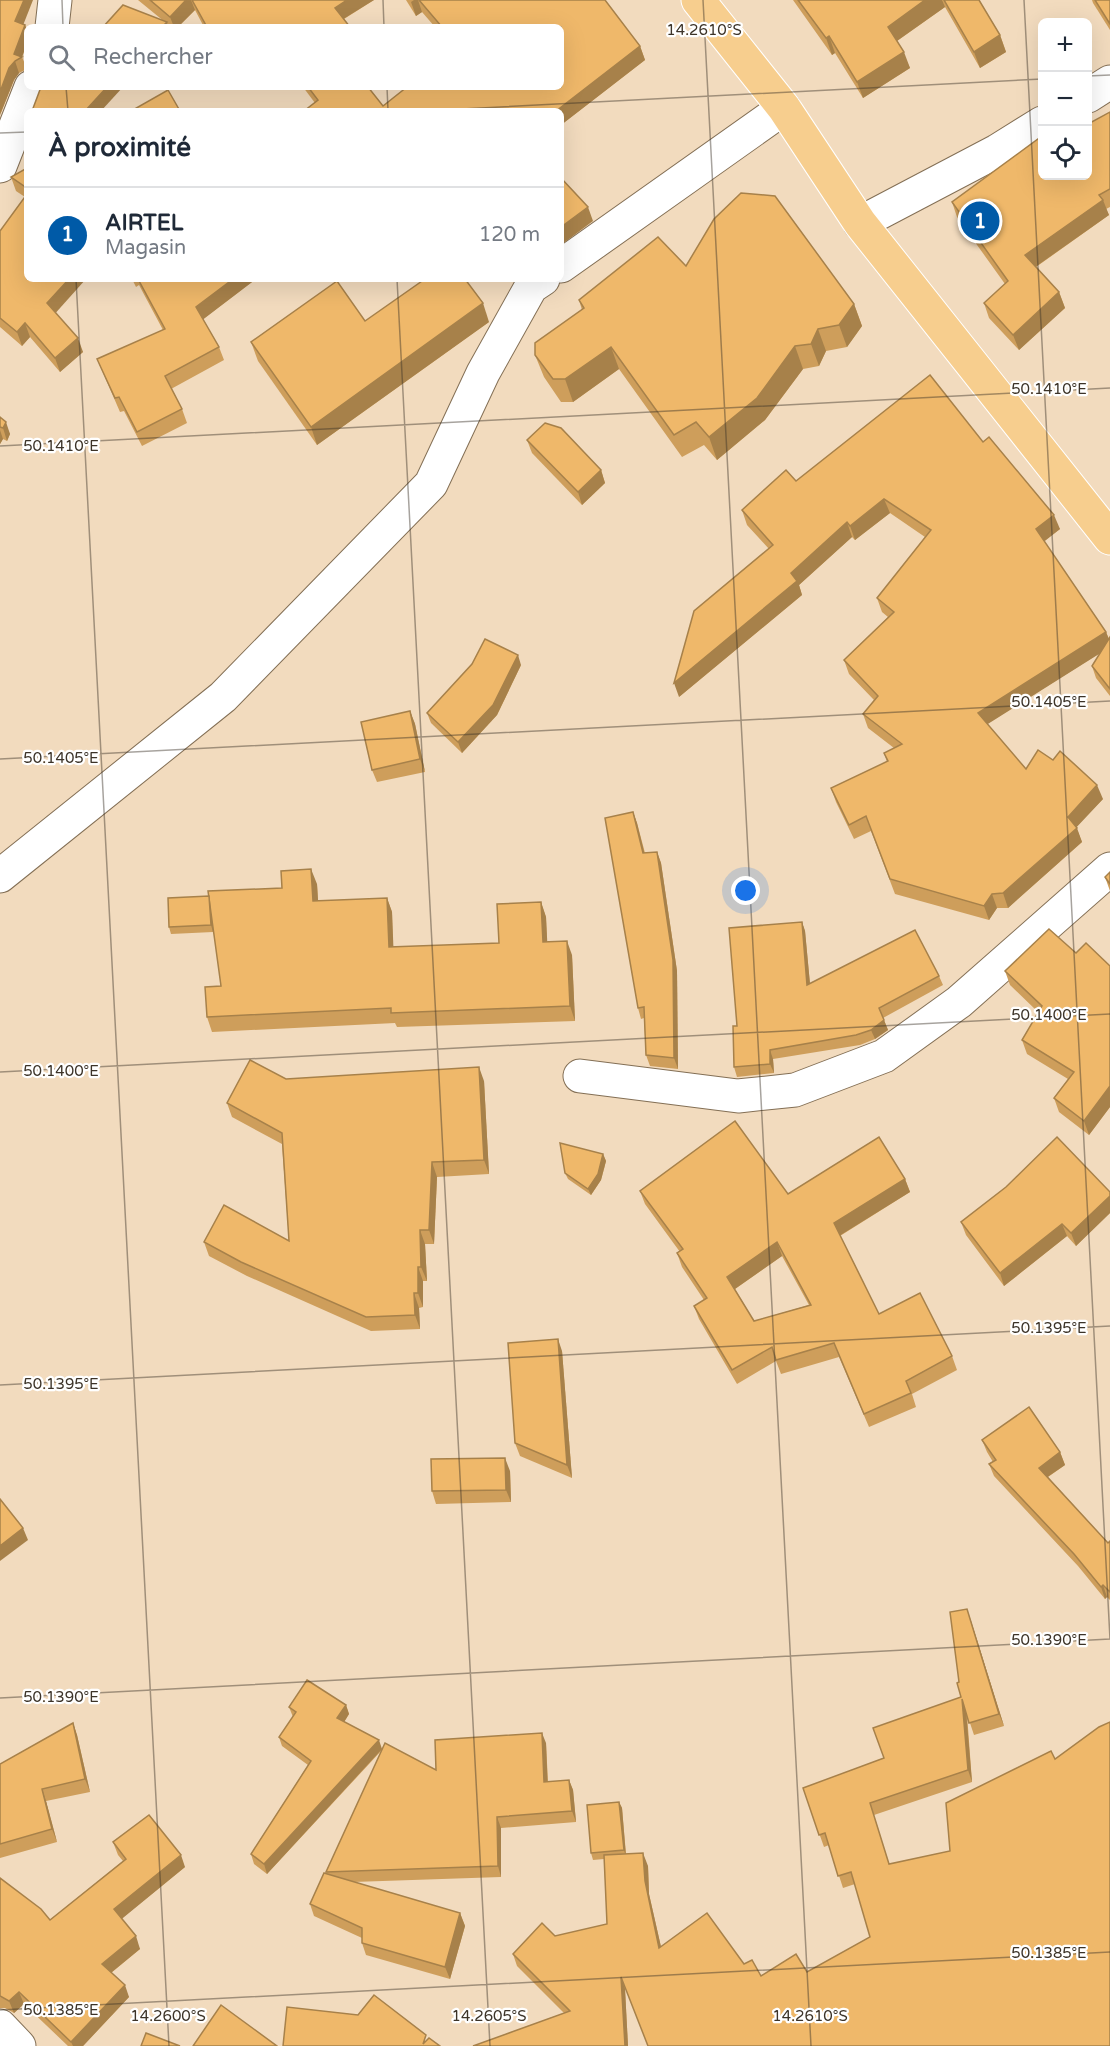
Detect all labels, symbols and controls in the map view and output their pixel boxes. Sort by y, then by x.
map controls [1038,18,1092,180]
button: + [1038,18,1092,72]
text: 14.2610°S [666,21,742,39]
search box [24,24,564,90]
icon: search [45,41,78,74]
text: Rechercher [93,44,213,70]
button: − [1038,72,1092,126]
button: locate [1038,126,1092,180]
text: À proximité [48,132,191,163]
pin: 1 [960,198,1000,244]
text: AIRTEL [105,210,183,236]
text: 1 [61,223,74,247]
text: 120 m [479,223,540,247]
text: Magasin [105,236,186,260]
text: 50.1410°E [1011,380,1087,398]
text: 50.1410°E [23,437,99,455]
text: 50.1405°E [1011,693,1087,711]
text: 50.1405°E [23,749,99,767]
your location [731,876,760,905]
text: 50.1400°E [1011,1006,1087,1024]
text: 50.1400°E [23,1062,99,1080]
text: 50.1395°E [1011,1319,1087,1337]
text: 50.1395°E [23,1375,99,1393]
text: 50.1390°E [1011,1631,1087,1649]
text: 50.1390°E [23,1688,99,1706]
text: 50.1385°E [1011,1944,1087,1962]
text: 50.1385°E [23,2001,99,2019]
text: 14.2600°S [130,2007,206,2025]
text: 14.2605°S [451,2007,527,2025]
text: 14.2610°S [772,2007,848,2025]

